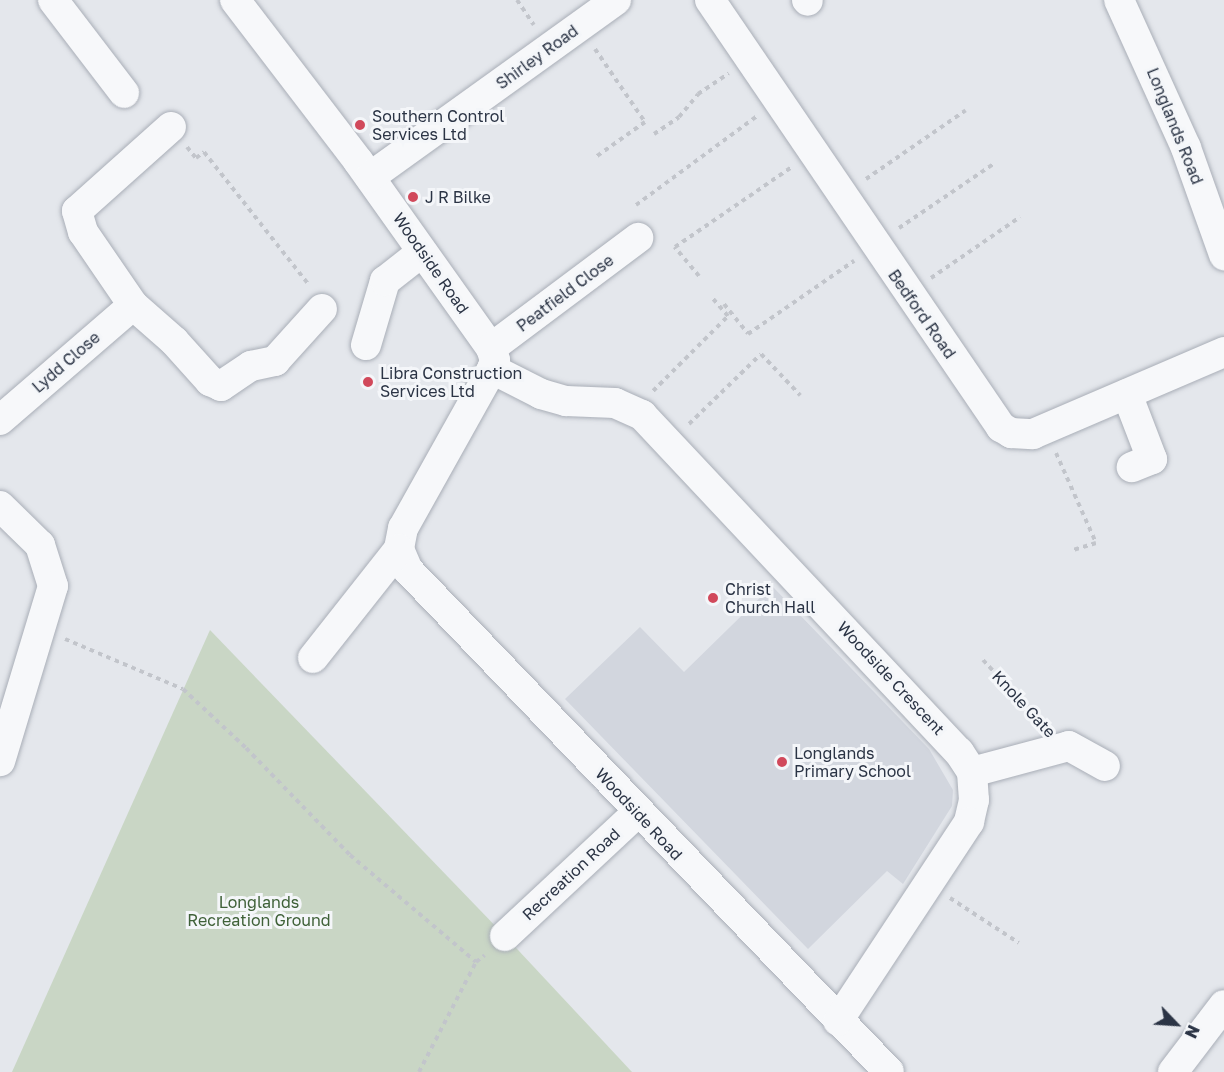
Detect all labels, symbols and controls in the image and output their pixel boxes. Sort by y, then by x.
street label: Shirley Road [492,21,582,93]
street label: Longlands Road [1143,65,1207,187]
place label: Southern Control Services Ltd [372,106,504,144]
marker: Southern Control Services Ltd [353,118,367,132]
place label: J R Bilke [425,187,491,207]
marker: J R Bilke [406,190,420,204]
street label: Woodside Road [389,209,473,317]
street label: Peatfield Close [513,250,617,336]
street label: Bedford Road [884,266,960,362]
street label: Lydd Close [28,327,104,397]
place label: Libra Construction Services Ltd [380,363,522,401]
marker: Libra Construction Services Ltd [361,375,375,389]
place label: Christ Church Hall [725,579,815,617]
marker: Christ Church Hall [706,591,720,605]
street label: Woodside Crescent [833,617,949,739]
street label: Knole Gate [988,667,1060,741]
place label: Longlands Primary School [794,743,911,781]
marker: Longlands Primary School [775,755,789,769]
street label: Woodside Road [591,764,687,864]
street label: Recreation Road [518,824,624,924]
park label: Longlands Recreation Ground [187,892,331,930]
north arrow [1146,994,1206,1054]
text: N [1181,1022,1204,1041]

